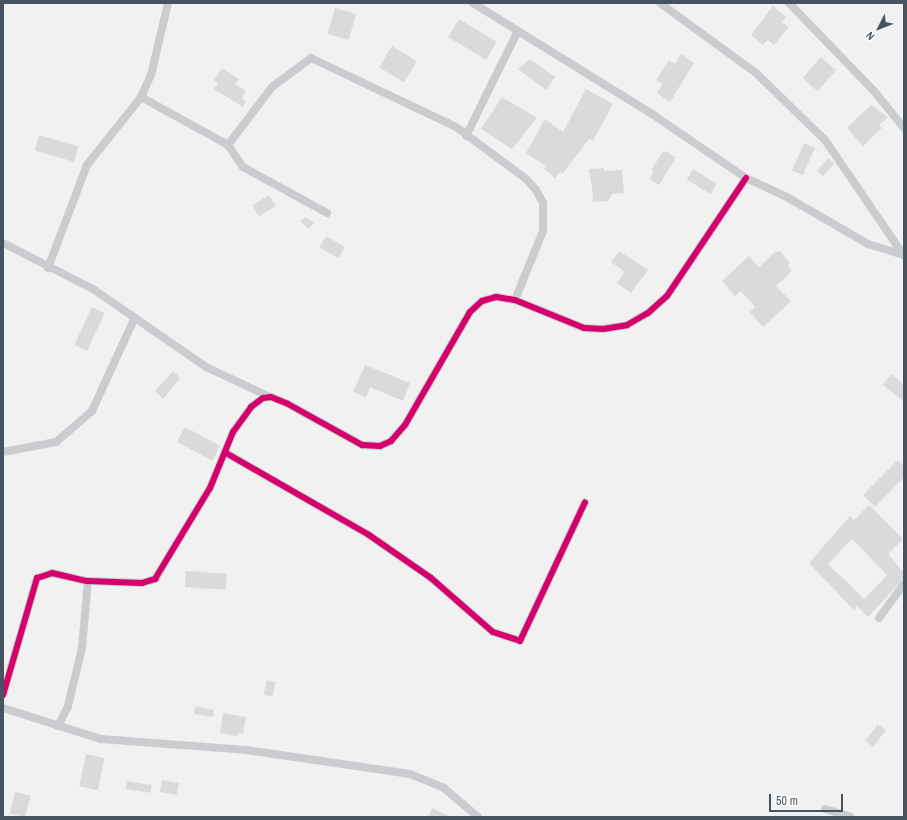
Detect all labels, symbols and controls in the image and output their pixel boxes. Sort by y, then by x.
north arrow [859,8,899,48]
text: N [863,29,877,43]
scale bar [771,786,845,812]
text: 50 m [776,793,798,809]

